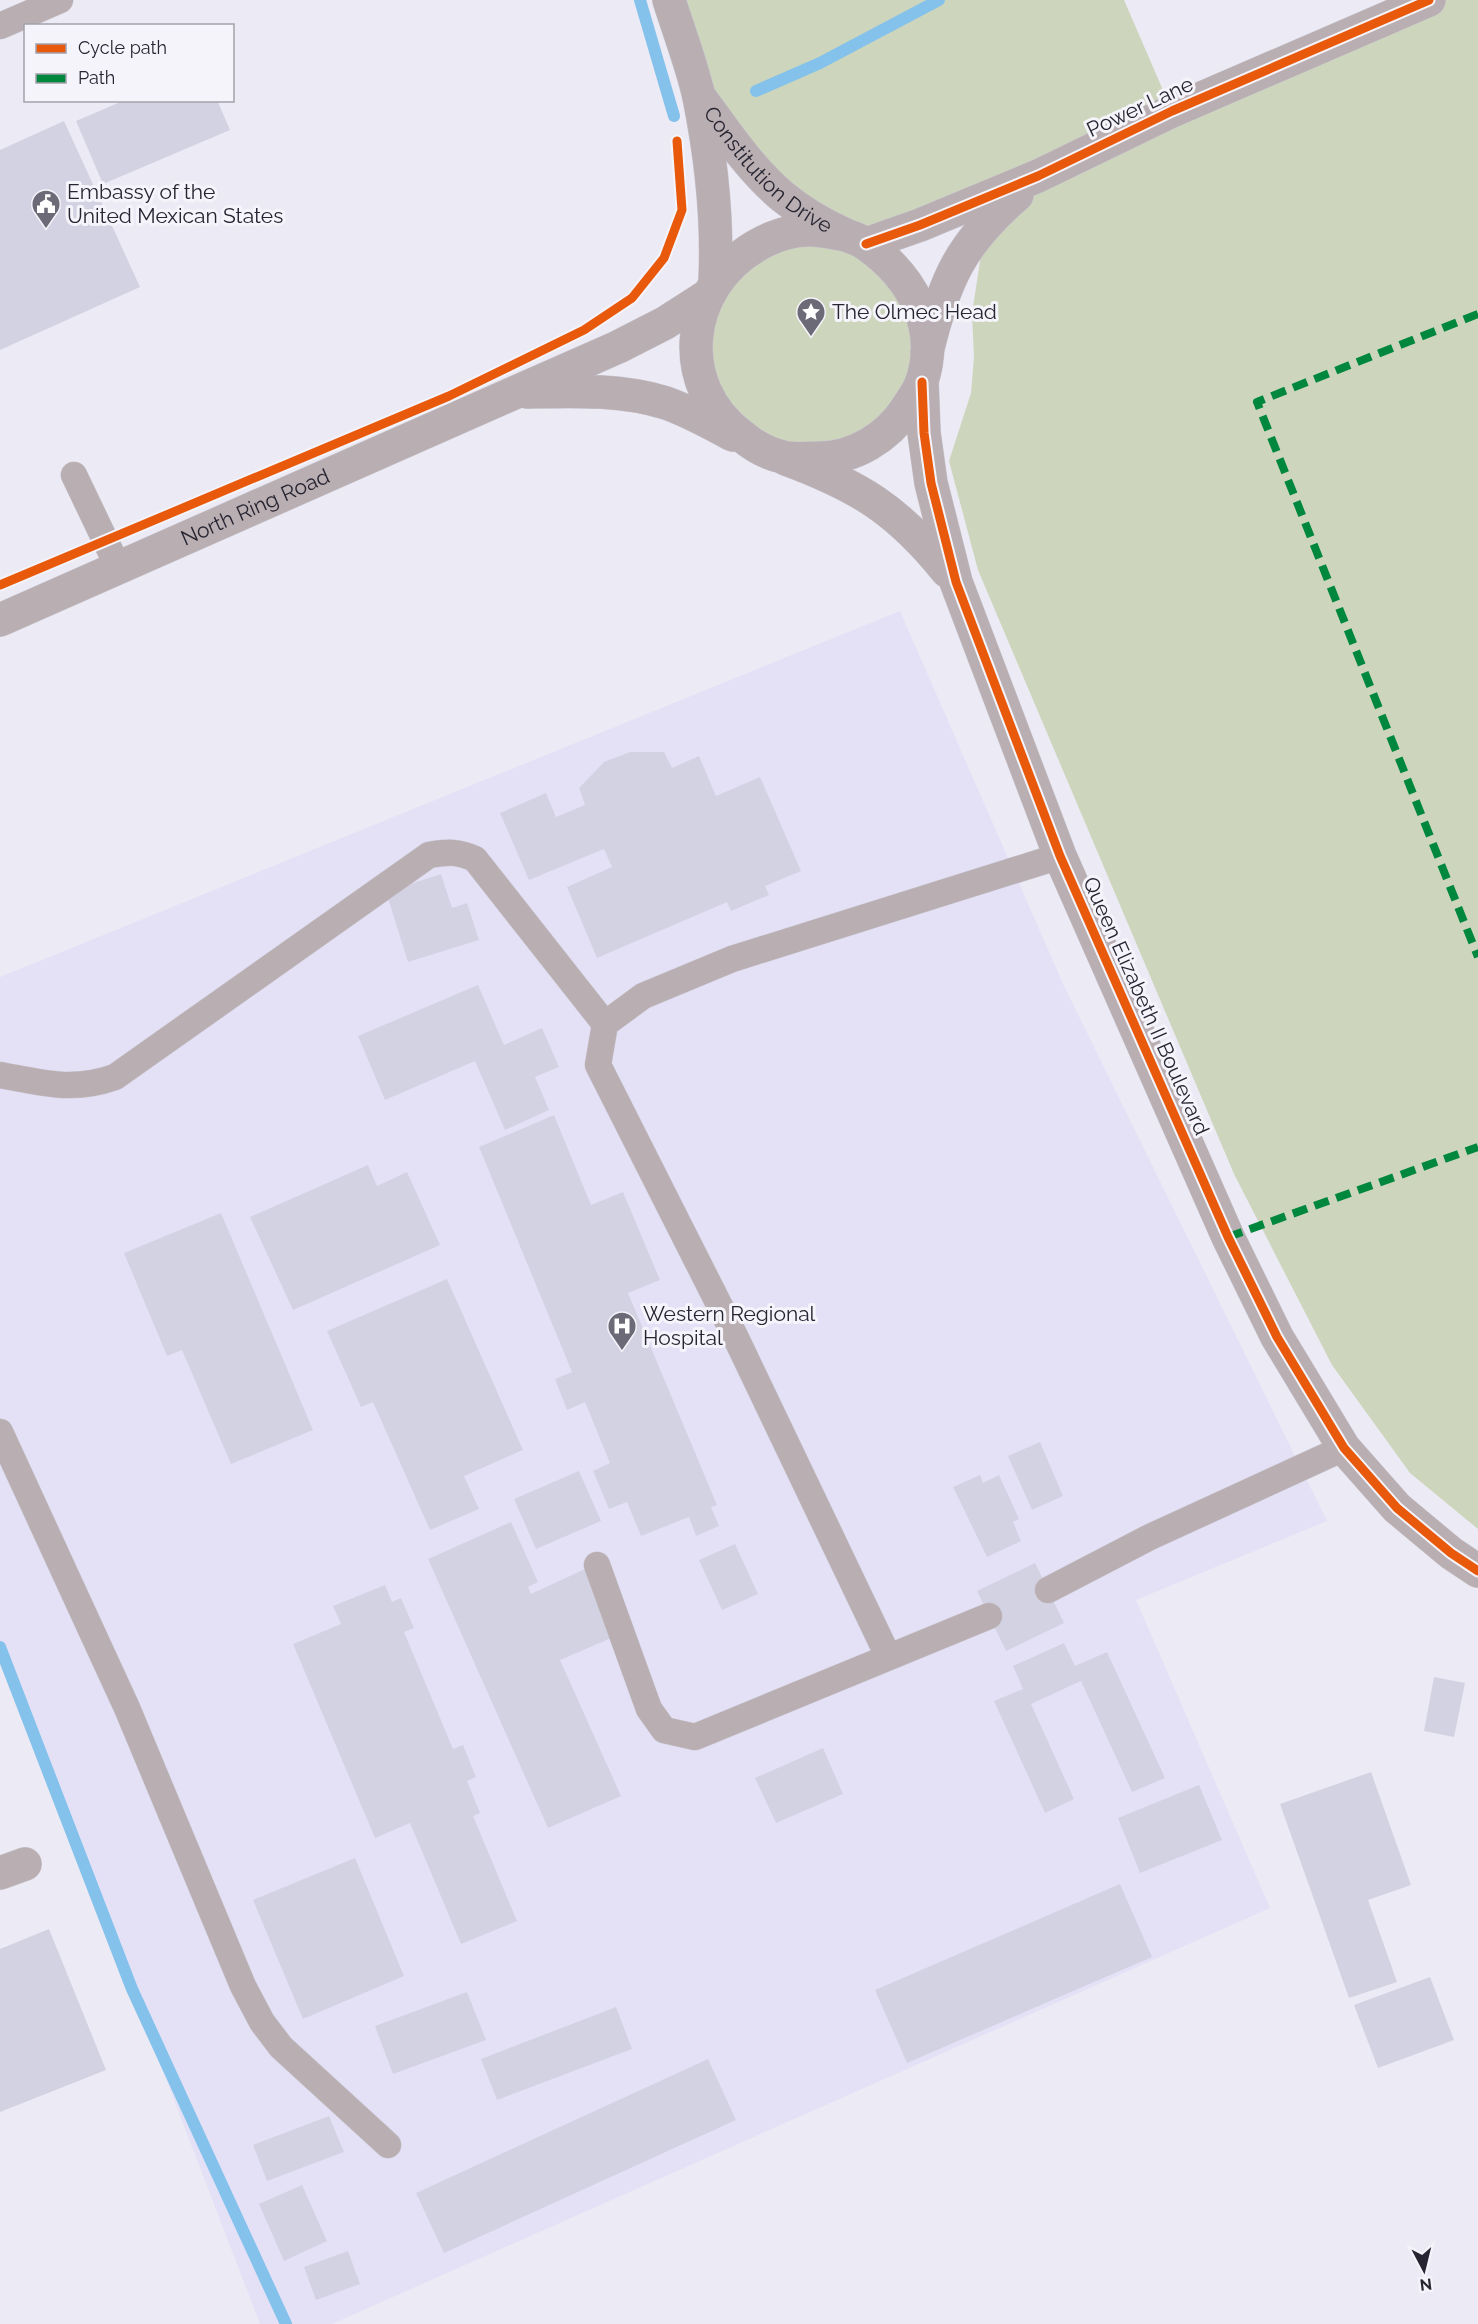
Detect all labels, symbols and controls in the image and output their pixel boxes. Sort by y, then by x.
legend [24,24,234,102]
text: Cycle path [78,37,167,58]
text: Path [78,67,115,88]
street label: Power Lane [1083,71,1197,142]
street label: Constitution Drive [699,101,837,238]
place label: Embassy of the United Mexican States [67,179,283,228]
public building icon: Embassy of the United Mexican States [30,188,62,230]
place icon: The Olmec Head [795,296,827,338]
place label: The Olmec Head [832,299,997,324]
street label: North Ring Road [177,463,333,551]
street label: Queen Elizabeth II Boulevard [1078,873,1215,1139]
place label: Western Regional Hospital [643,1301,816,1350]
hospital icon: Western Regional Hospital [606,1310,638,1352]
north arrow [1394,2240,1454,2300]
text: N [1419,2274,1433,2295]

